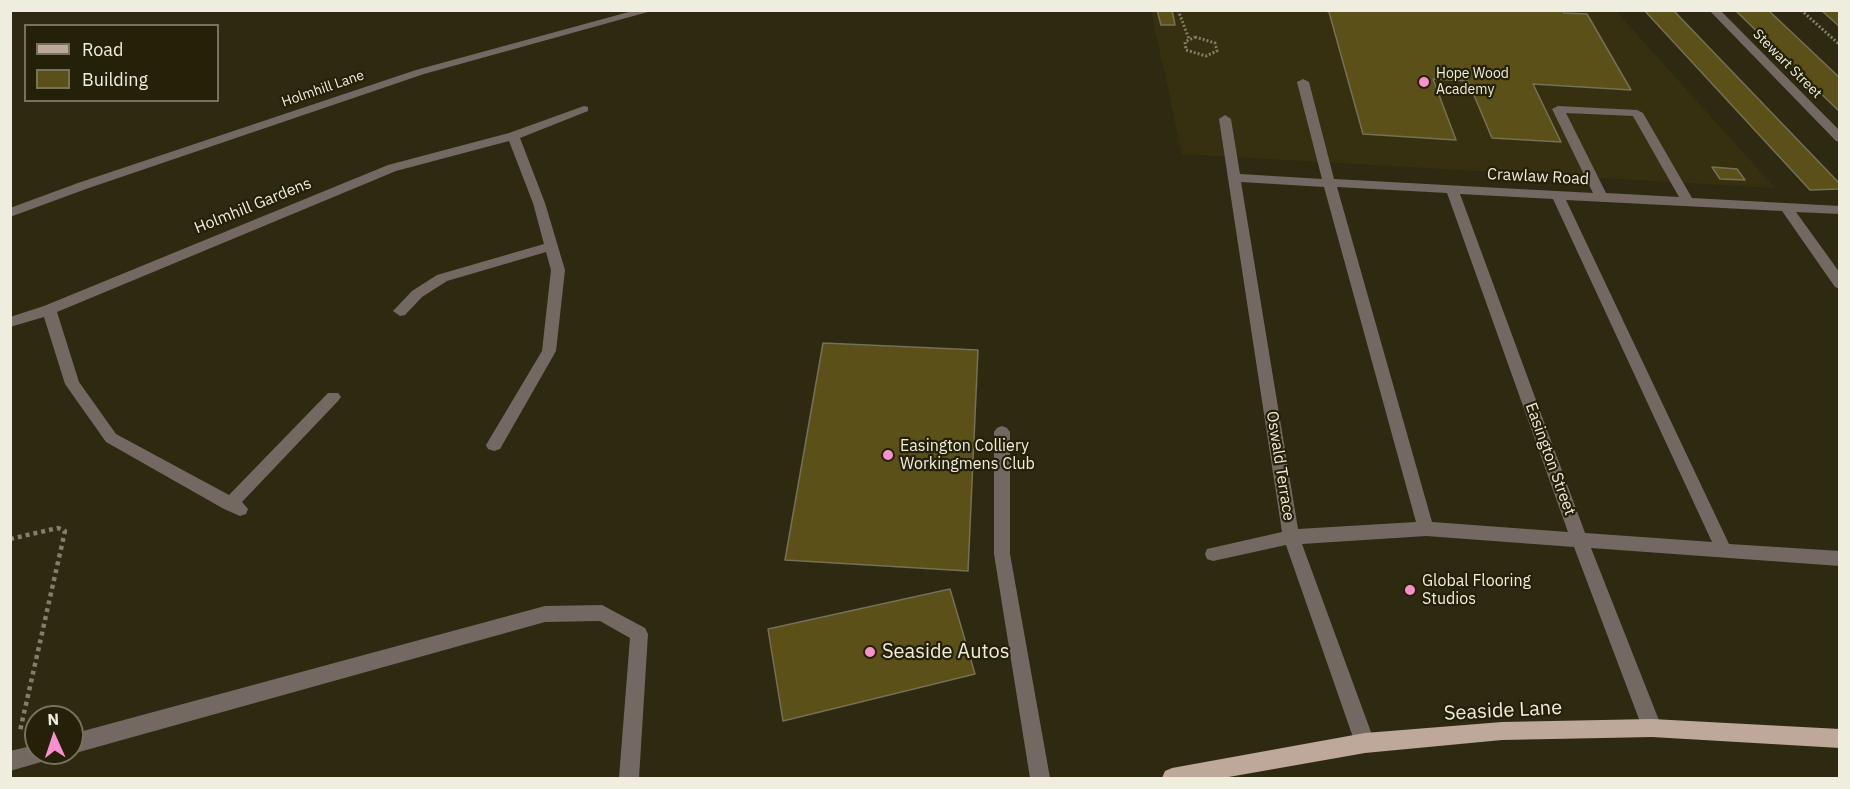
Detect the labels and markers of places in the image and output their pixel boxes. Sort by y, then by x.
place label: Hope Wood Academy [1436,66,1509,98]
marker: Hope Wood Academy [1417,75,1431,89]
place label: Easington Colliery Workingmens Club [900,436,1035,474]
marker: Easington Colliery Workingmens Club [881,448,895,462]
place label: Global Flooring Studios [1422,571,1531,609]
marker: Global Flooring Studios [1403,583,1417,597]
place label: Seaside Autos [882,640,1009,664]
marker: Seaside Autos [863,645,877,659]

